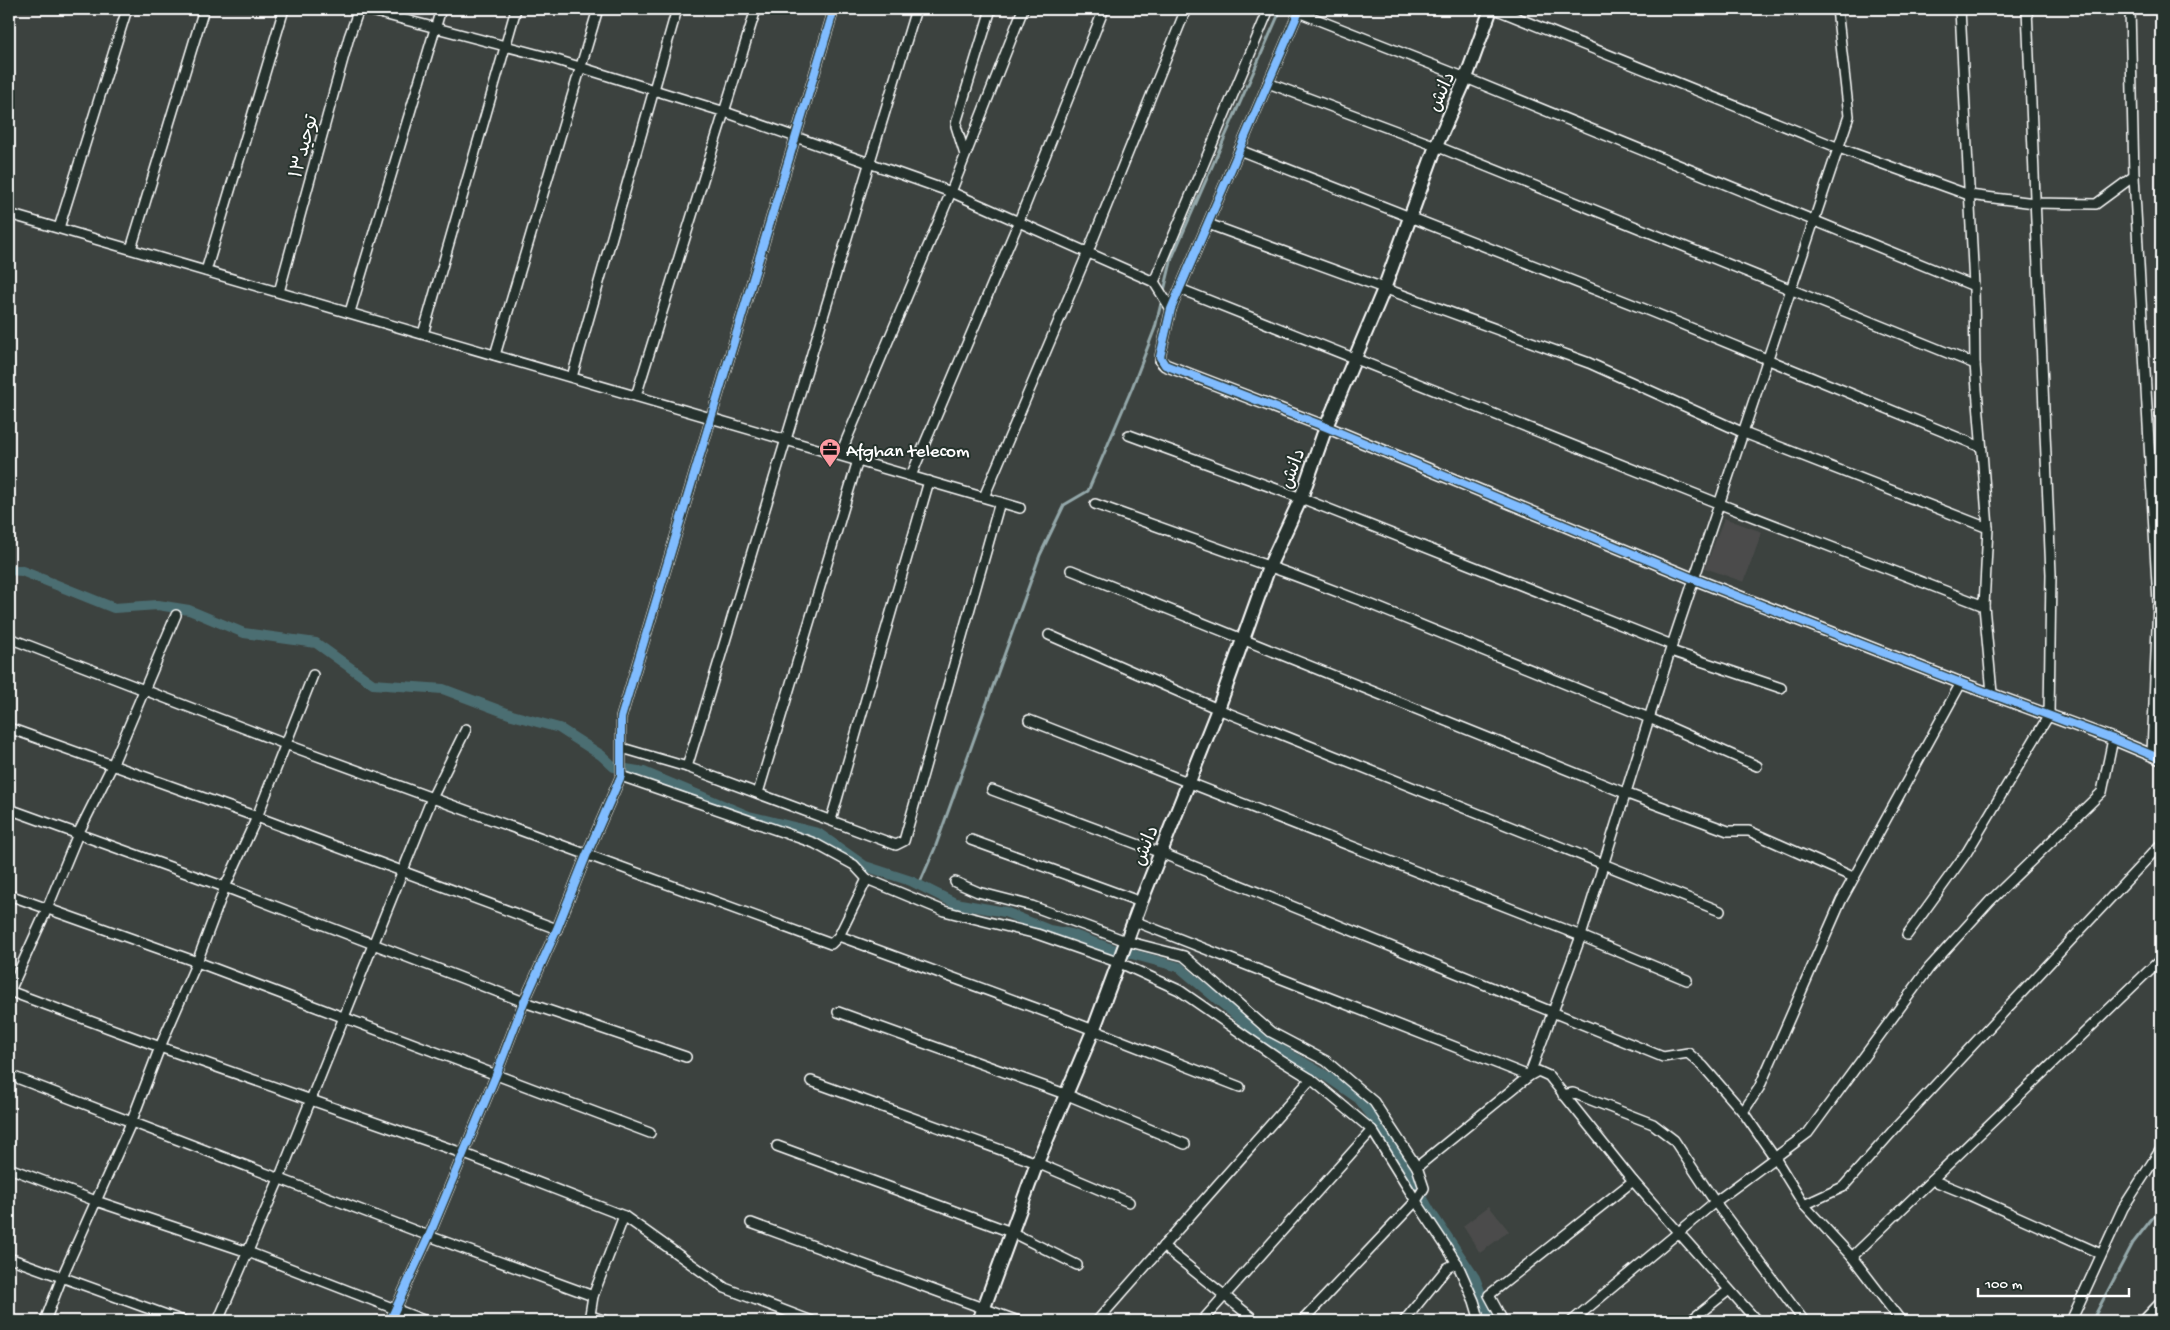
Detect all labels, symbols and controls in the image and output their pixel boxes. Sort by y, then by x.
street label: دانش [1424,69,1462,116]
street label: توحید۱۳ [286,112,325,181]
office icon: Afghan telecom [818,437,842,468]
place label: Afghan telecom [846,441,970,464]
street label: دانش [1276,446,1312,493]
street label: دانش [1129,823,1166,870]
scale bar [1978,1265,2129,1297]
text: 100 m [1984,1276,2023,1294]

